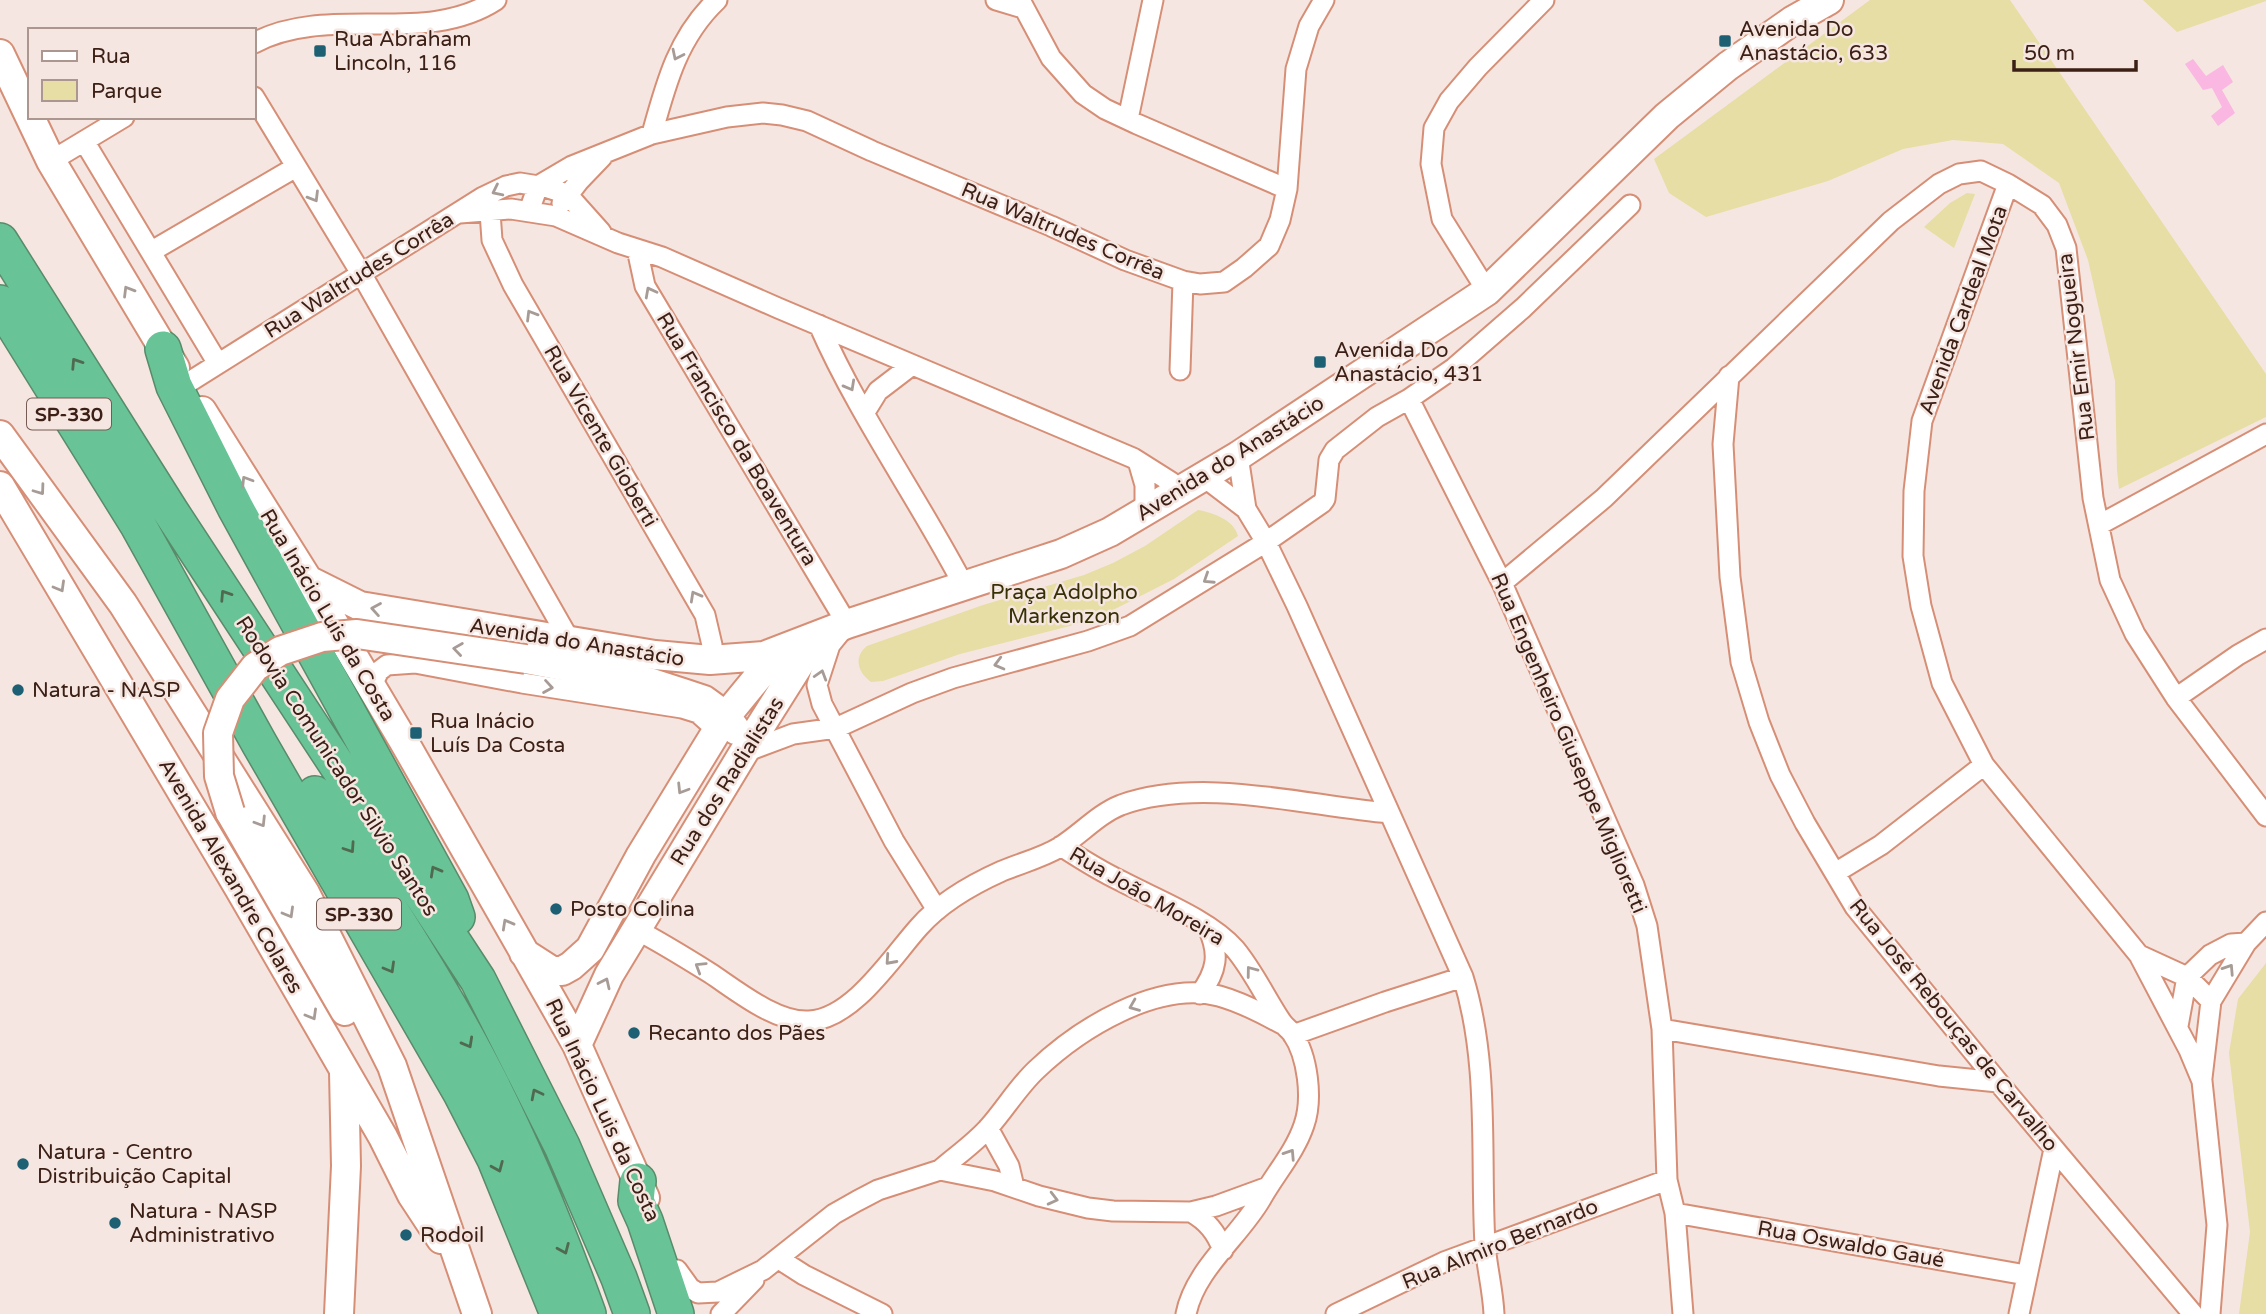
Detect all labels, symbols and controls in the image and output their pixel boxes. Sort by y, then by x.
place label: Avenida Do Anastácio, 633 [1739,17,1888,66]
place label: Rua Abraham Lincoln, 116 [334,27,472,76]
legend [28,28,256,119]
scale bar [2014,28,2136,72]
marker: Avenida Do Anastácio, 633 [1717,33,1733,49]
text: 50 m [2024,41,2075,66]
marker: Rua Abraham Lincoln, 116 [312,43,328,59]
text: Rua [91,44,131,69]
one-way arrow [672,48,686,60]
text: Parque [91,79,162,104]
street label: Rua Waltrudes Corrêa [957,177,1168,286]
one-way arrow [492,182,504,196]
one-way arrow [306,189,319,202]
street label: Avenida Cardeal Mota [1914,202,2013,418]
street label: Rua Waltrudes Corrêa [260,207,459,344]
street label: Rua Emir Nogueira [2053,252,2100,442]
one-way arrow [123,285,136,298]
one-way arrow [644,287,658,299]
street label: Rua Francisco da Boaventura [651,308,822,570]
one-way arrow [526,309,539,322]
place label: Avenida Do Anastácio, 431 [1334,338,1483,387]
street label: Rua Vicente Gioberti [538,341,663,532]
marker: Avenida Do Anastácio, 431 [1312,354,1328,370]
one-way arrow [71,357,84,370]
one-way arrow [842,378,855,391]
street label: Avenida do Anastácio [1132,390,1329,527]
road number: SP-330 [27,398,111,430]
one-way arrow [242,476,255,489]
one-way arrow [32,482,44,495]
street label: Rua Inácio Luis da Costa [254,505,401,726]
street label: Rua Engenheiro Giuseppe Miglioretti [1485,569,1652,917]
one-way arrow [1203,571,1216,584]
one-way arrow [52,579,65,592]
park label: Praça Adolpho Markenzon [990,580,1138,629]
one-way arrow [221,590,234,603]
one-way arrow [690,590,703,603]
one-way arrow [371,602,382,617]
street label: Rodovia Comunicador Silvio Santos [230,612,443,921]
street label: Avenida do Anastácio [468,613,686,672]
one-way arrow [453,642,464,657]
one-way arrow [994,656,1006,670]
one-way arrow [813,669,828,681]
place label: Natura - NASP [32,678,180,703]
one-way arrow [542,679,554,694]
marker: Natura - NASP [10,682,26,698]
street label: Rua dos Radialistas [665,692,789,870]
place label: Rua Inácio Luís Da Costa [430,709,565,758]
marker: Rua Inácio Luís Da Costa [408,725,424,741]
street label: Avenida Alexandre Colares [153,754,308,998]
one-way arrow [678,782,691,795]
one-way arrow [253,814,266,827]
one-way arrow [342,840,355,853]
street label: Rua João Moreira [1065,842,1229,951]
one-way arrow [430,866,443,878]
street label: Rua José Rebouças de Carvalho [1844,894,2063,1157]
place label: Posto Colina [570,897,695,922]
road number: SP-330 [317,898,401,930]
marker: Posto Colina [548,901,564,917]
one-way arrow [281,906,294,919]
one-way arrow [502,919,515,932]
one-way arrow [886,952,899,965]
one-way arrow [382,960,395,973]
one-way arrow [695,963,708,976]
one-way arrow [2221,963,2234,976]
one-way arrow [1247,966,1259,979]
one-way arrow [597,978,611,990]
street label: Rua Inácio Luis da Costa [540,995,665,1226]
one-way arrow [1129,998,1141,1012]
one-way arrow [304,1007,317,1020]
place label: Recanto dos Pães [648,1021,825,1046]
marker: Recanto dos Pães [626,1025,642,1041]
one-way arrow [460,1035,473,1048]
one-way arrow [531,1089,545,1102]
place label: Natura - Centro Distribuição Capital [37,1140,232,1189]
one-way arrow [1281,1149,1294,1162]
marker: Natura - Centro Distribuição Capital [15,1156,31,1172]
one-way arrow [490,1160,504,1173]
one-way arrow [1047,1191,1059,1205]
street label: Rua Almiro Bernardo [1399,1194,1602,1295]
place label: Natura - NASP Administrativo [129,1199,277,1248]
marker: Natura - NASP Administrativo [107,1215,123,1231]
street label: Rua Oswaldo Gaué [1756,1216,1946,1273]
place label: Rodoil [420,1223,484,1248]
marker: Rodoil [398,1227,414,1243]
one-way arrow [555,1242,569,1254]

